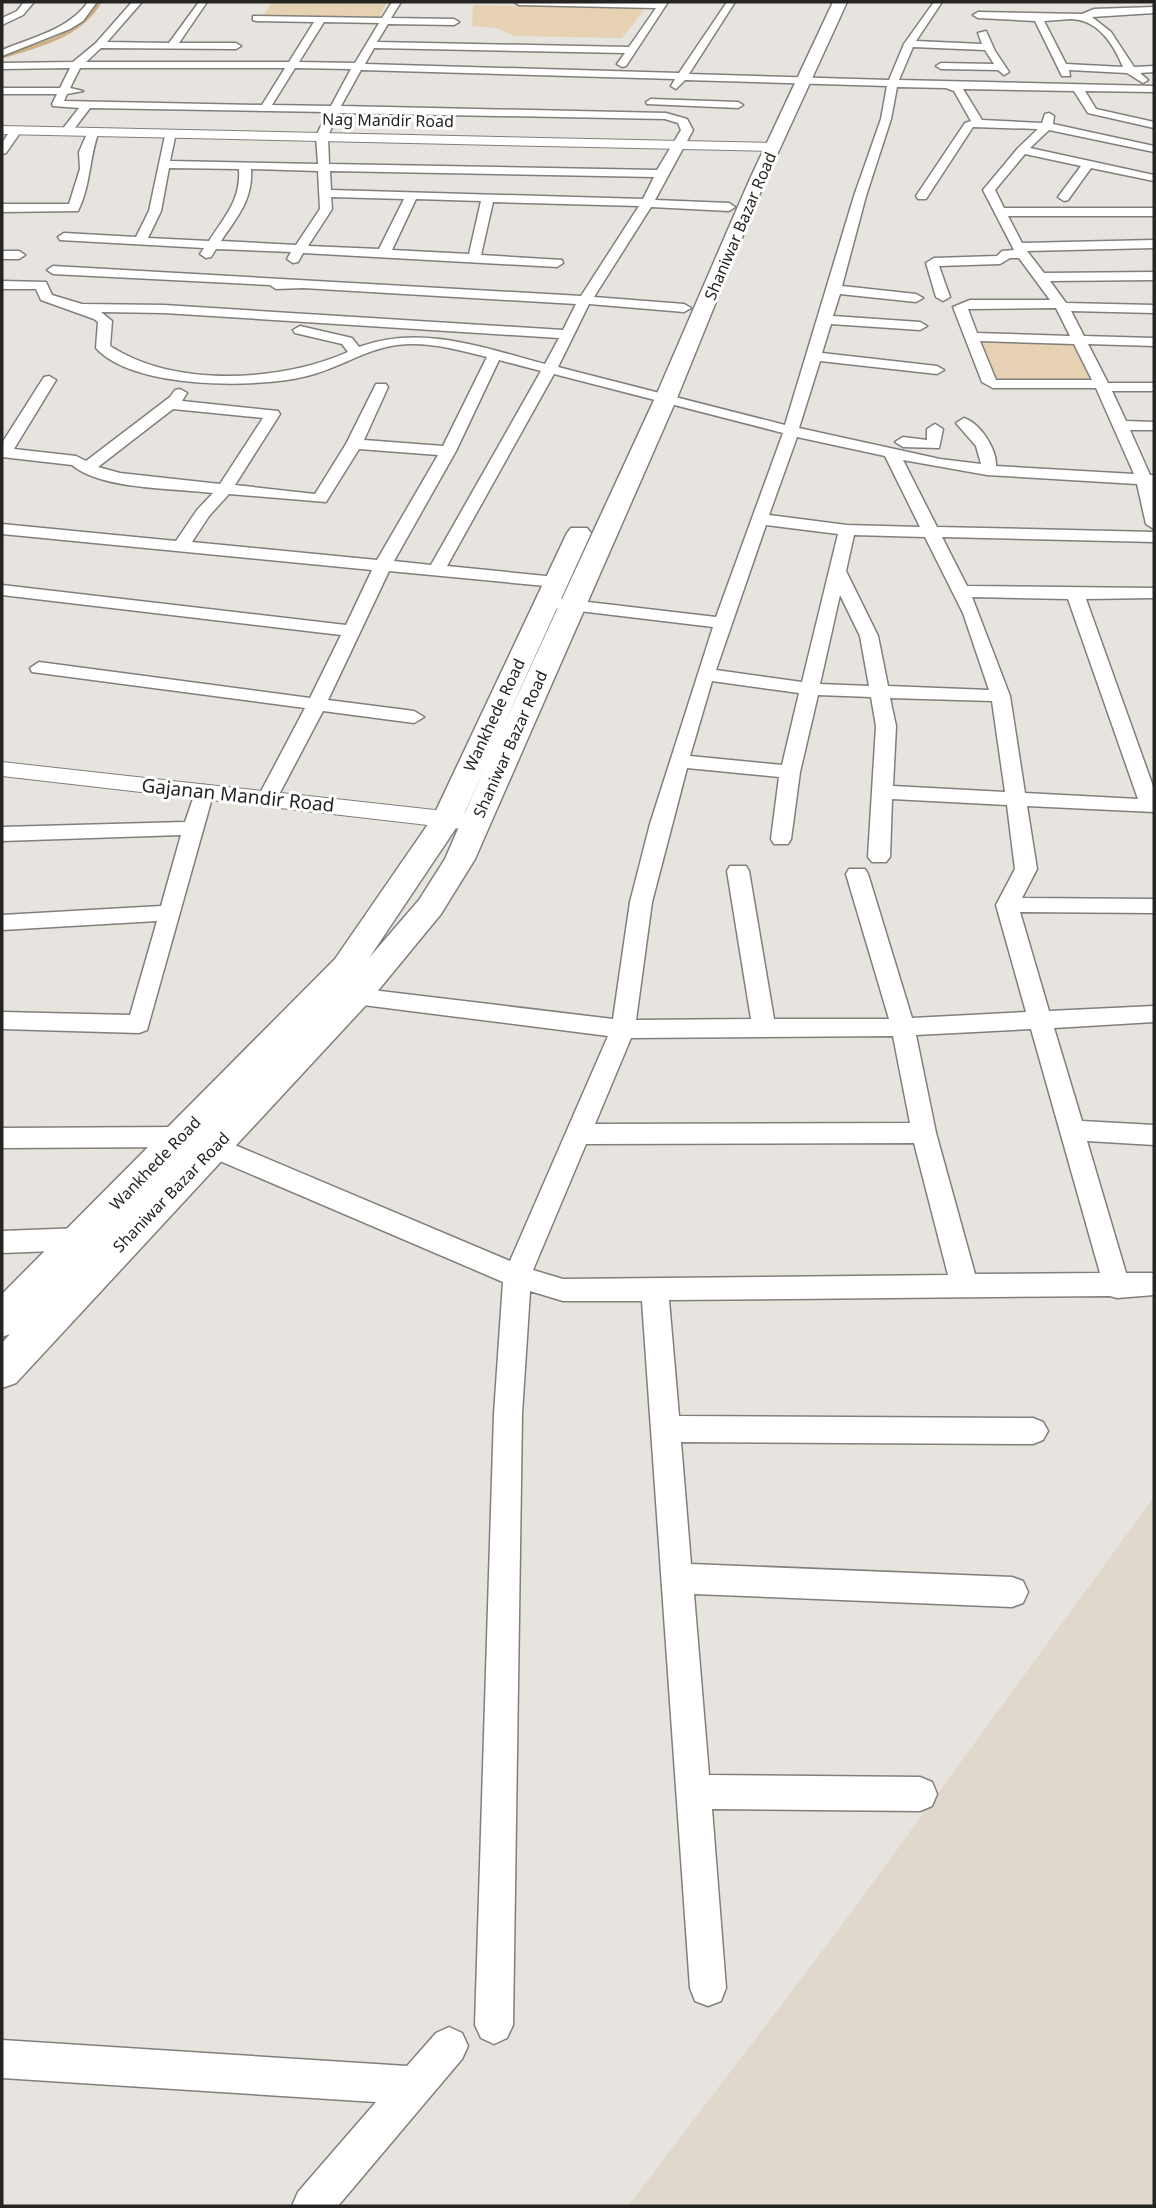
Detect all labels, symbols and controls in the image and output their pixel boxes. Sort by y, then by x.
street label: Nag Mandir Road [322,108,454,132]
street label: Shaniwar Bazar Road [699,148,781,304]
street label: Wankhede Road [458,655,530,775]
street label: Shaniwar Bazar Road [468,667,552,821]
street label: Gajanan Mandir Road [140,772,336,818]
street label: Wankhede Road [105,1111,205,1215]
street label: Shaniwar Bazar Road [108,1127,234,1257]

